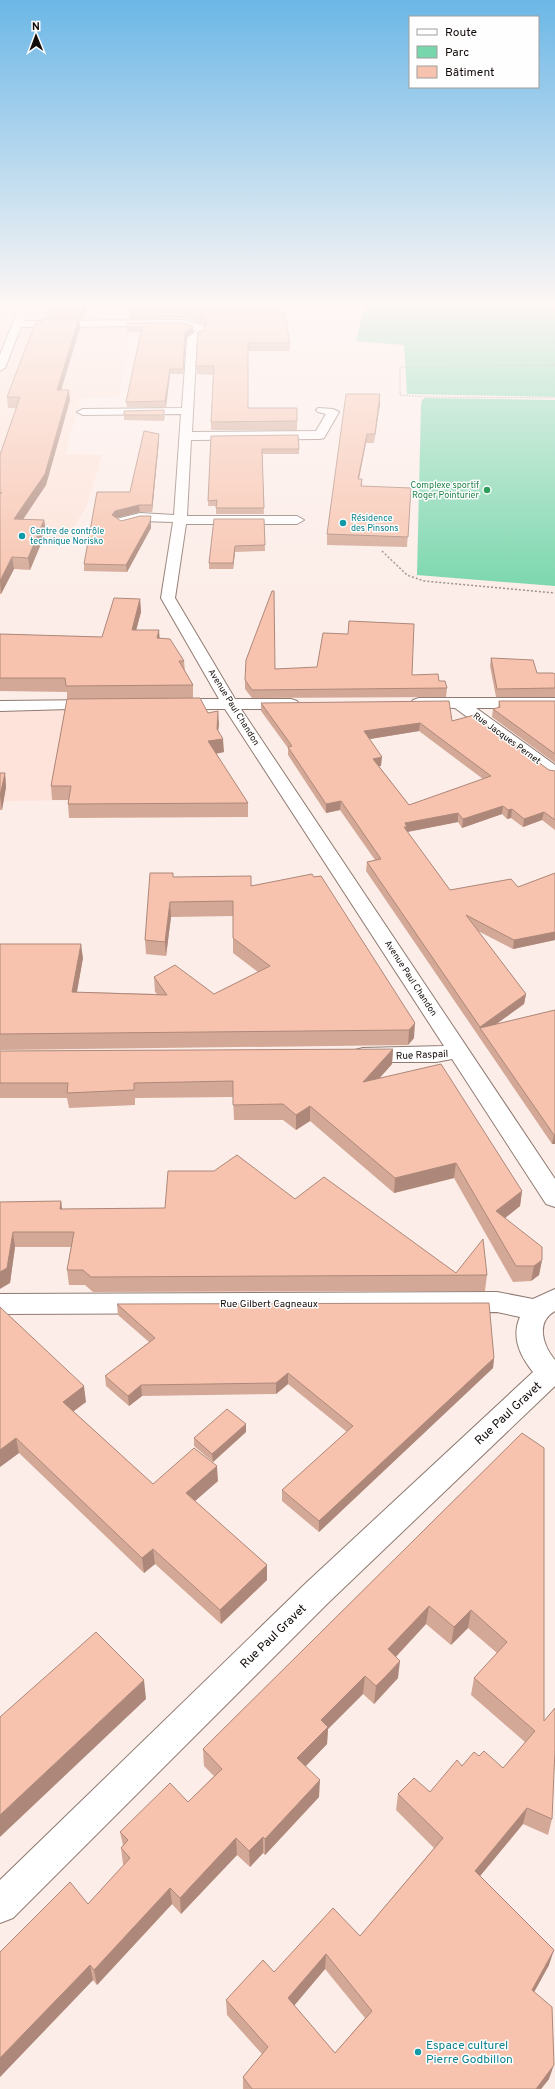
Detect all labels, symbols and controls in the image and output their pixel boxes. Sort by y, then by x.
north arrow [16,16,56,56]
legend [409,16,539,88]
text: N [32,20,40,34]
text: Route [445,25,477,41]
text: Parc [445,45,469,61]
text: Bâtiment [445,65,495,81]
place label: Complexe sportif Roger Pointurier [410,480,479,501]
marker: Complexe sportif Roger Pointurier [482,485,492,495]
place label: Résidence des Pinsons [351,513,399,534]
marker: Résidence des Pinsons [338,518,348,528]
place label: Centre de contrôle technique Norisko [30,526,104,547]
marker: Centre de contrôle technique Norisko [17,531,27,541]
street label: Avenue Paul Chandon [206,667,262,748]
street label: Rue Jacques Pernet [471,710,543,767]
street label: Avenue Paul Chandon [382,938,439,1018]
street label: Rue Raspail [396,1048,449,1063]
street label: Rue Gilbert Cagneaux [220,1298,318,1311]
street label: Rue Paul Gravet [472,1379,546,1449]
street label: Rue Paul Gravet [237,1601,310,1672]
place label: Espace culturel Pierre Godbillon [426,2038,513,2068]
marker: Espace culturel Pierre Godbillon [413,2047,423,2057]

